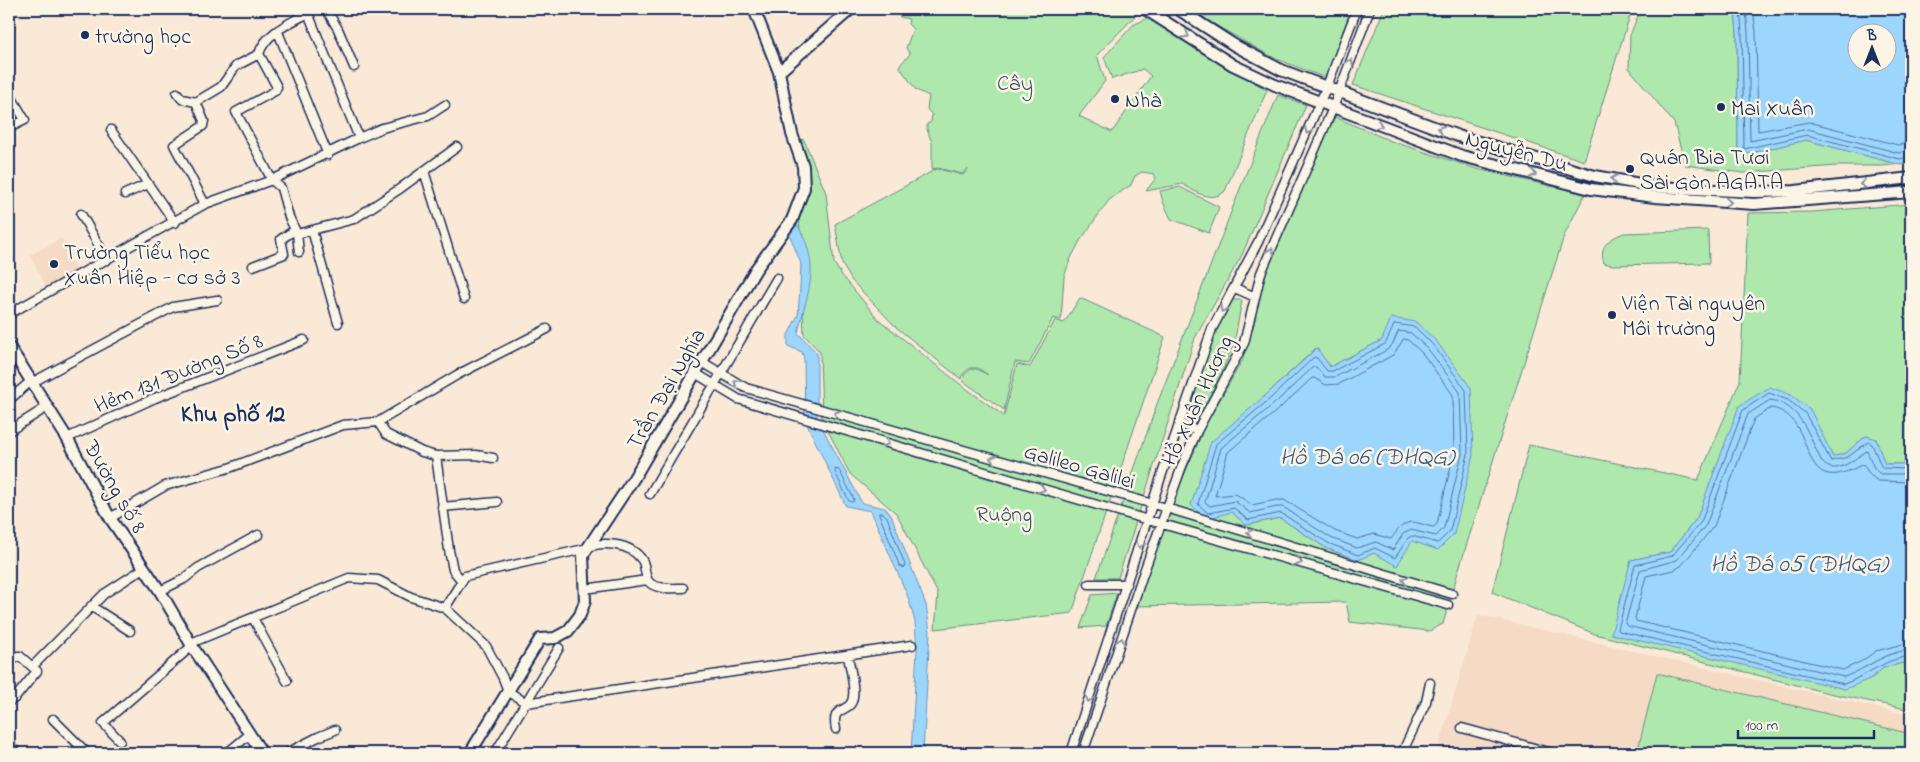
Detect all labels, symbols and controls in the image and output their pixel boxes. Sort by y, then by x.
place label: trường học [95,22,191,55]
north arrow [1848,22,1898,72]
text: B [1866,26,1877,47]
one-way arrow [1181,28,1190,38]
marker: trường học [79,29,91,41]
one-way arrow [1344,58,1354,67]
park label: Cây [997,69,1033,102]
place label: Nhà [1125,86,1161,118]
marker: Nhà [1109,93,1121,105]
place label: Mai Xuân [1731,94,1814,126]
marker: Mai Xuân [1715,101,1727,113]
one-way arrow [1374,119,1383,129]
street label: Nguyễn Du [1461,124,1571,183]
one-way arrow [1437,125,1446,135]
one-way arrow [1303,126,1314,135]
place label: Quán Bia Tươi Sài Gòn AGATA [1640,143,1783,200]
marker: Quán Bia Tươi Sài Gòn AGATA [1624,163,1636,175]
one-way arrow [1529,168,1538,179]
one-way arrow [1610,175,1618,185]
one-way arrow [1858,178,1866,189]
one-way arrow [1725,196,1733,207]
place label: Trường Tiểu học Xuân Hiệp - cơ sở 3 [64,238,241,295]
one-way arrow [1264,247,1275,256]
marker: Trường Tiểu học Xuân Hiệp - cơ sở 3 [48,258,60,270]
place label: Viện Tài nguyên Môi trường [1621,289,1765,347]
one-way arrow [1219,304,1229,313]
marker: Viện Tài nguyên Môi trường [1606,309,1618,321]
street label: Trần Đại Nghĩa [620,323,716,457]
street label: Hẻm 131 Đường Số 8 [90,326,269,424]
street label: Hồ Xuân Hương [1155,331,1244,472]
one-way arrow [733,379,742,389]
district label: Khu phố 12 [181,398,285,433]
one-way arrow [832,409,841,420]
street label: Đường số 8 [72,434,153,540]
one-way arrow [881,437,890,447]
street label: Galileo Galilei [1020,437,1139,499]
water label: Hồ Đá 06 (ĐHQG) [1280,441,1456,476]
one-way arrow [989,454,997,464]
one-way arrow [1037,483,1045,493]
park label: Ruộng [976,500,1032,533]
one-way arrow [1246,529,1254,539]
one-way arrow [1136,540,1146,548]
water label: Hồ Đá 05 (ĐHQG) [1710,548,1890,583]
one-way arrow [1294,557,1302,567]
one-way arrow [1402,576,1410,586]
one-way arrow [1115,637,1125,645]
one-way arrow [1085,694,1095,703]
scale bar [1738,707,1874,739]
text: 100 m [1745,715,1778,737]

